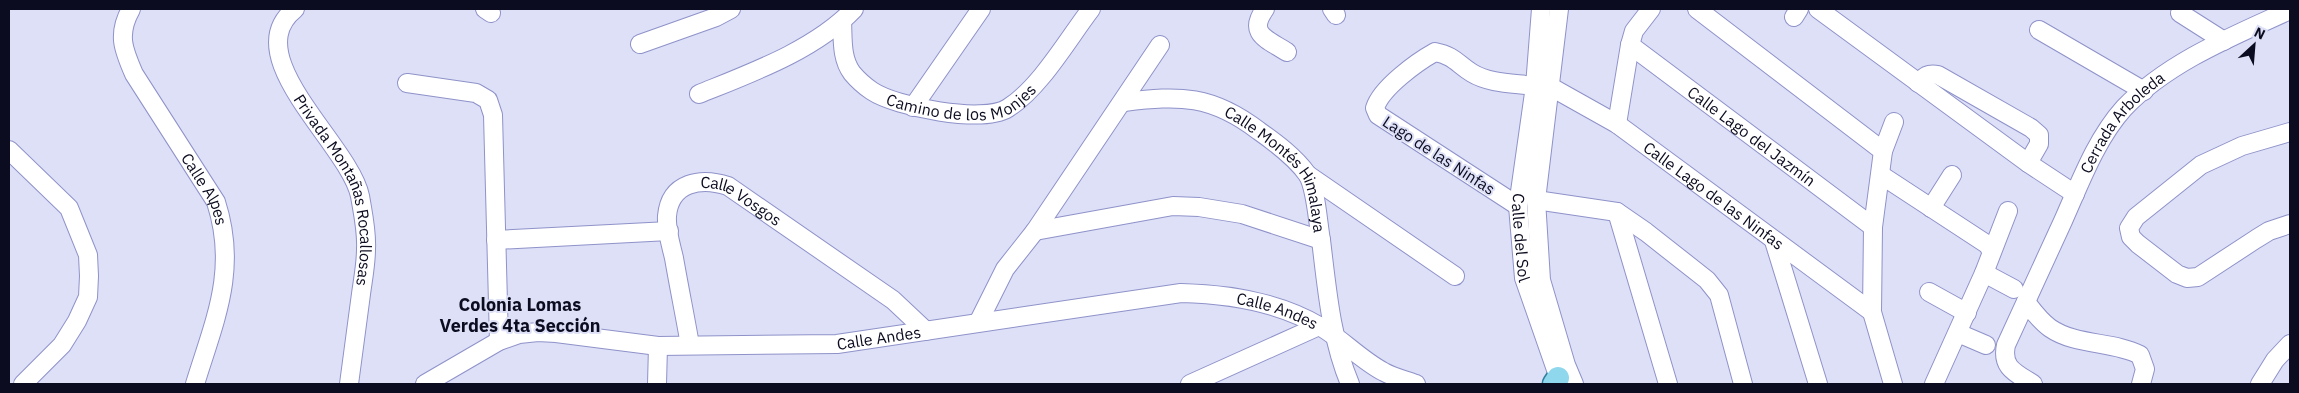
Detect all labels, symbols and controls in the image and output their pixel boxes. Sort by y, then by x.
north arrow [2229,20,2279,70]
text: N [2251,23,2268,44]
street label: Cerrada Arboleda [2075,67,2169,176]
street label: Camino de los Monjes [884,80,1040,124]
street label: Calle Lago del Jazmín [1684,82,1820,191]
street label: Privada Montañas Rocallosas [290,90,376,288]
street label: Calle Montés Himalaya [1222,101,1330,234]
street label: Lago de las Ninfas [1379,111,1499,199]
street label: Calle Lago de las Ninfas [1640,137,1788,254]
street label: Calle Alpes [177,149,232,227]
street label: Calle Vosgos [701,172,785,230]
street label: Calle del Sol [1508,192,1535,285]
street label: Calle Andes [1235,288,1322,333]
district label: Colonia Lomas Verdes 4ta Sección [440,293,600,337]
street label: Calle Andes [835,322,922,354]

